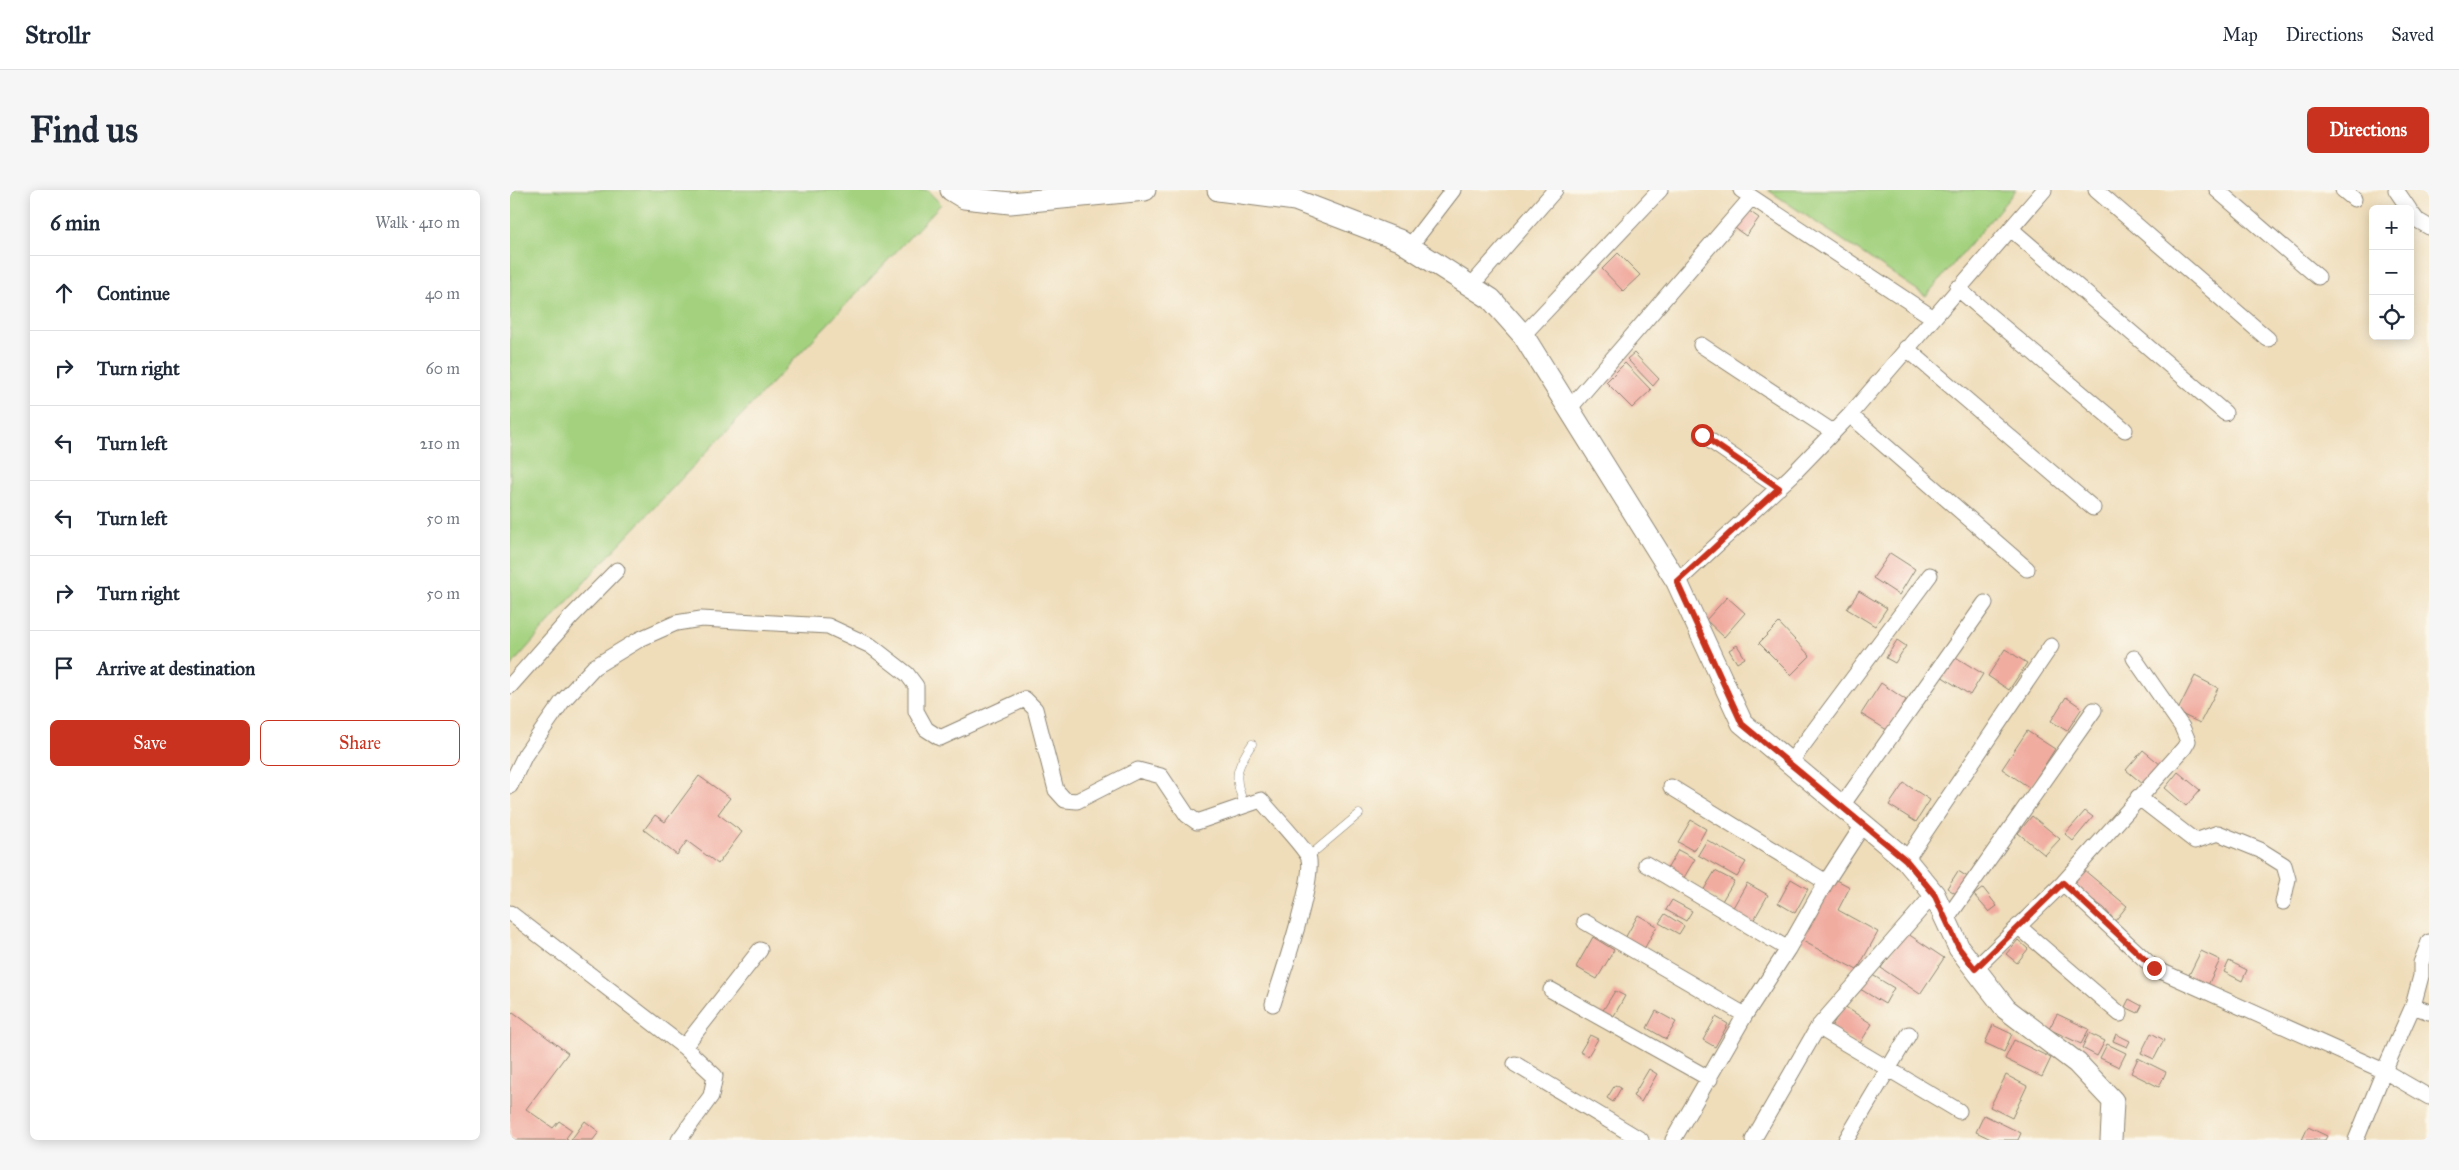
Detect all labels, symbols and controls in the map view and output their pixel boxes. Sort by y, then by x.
text: Strollr [25,20,90,50]
text: Map [2222,24,2258,46]
text: Directions [2286,24,2363,46]
text: Saved [2391,24,2434,46]
button: Directions [2307,107,2429,153]
text: Find us [30,109,138,152]
map controls [2369,205,2414,340]
button: + [2369,205,2414,250]
text: 6 min [50,210,100,236]
text: Walk · 410 m [375,213,460,232]
button: − [2369,250,2414,295]
icon: ahead [50,279,78,307]
text: Continue [97,282,170,305]
text: 40 m [425,284,460,303]
button: locate [2369,295,2414,340]
icon: right [50,354,78,382]
text: Turn right [97,357,180,380]
text: 60 m [426,359,460,378]
route start [1691,424,1714,447]
icon: left [50,429,78,457]
text: Turn left [97,432,167,455]
text: 210 m [420,434,460,453]
icon: left [50,504,78,532]
text: Turn left [97,507,167,530]
text: 50 m [426,509,460,528]
icon: right [50,579,78,607]
text: Turn right [97,582,180,605]
text: 50 m [426,584,460,603]
icon: arrive [50,654,78,682]
text: Arrive at destination [97,657,255,680]
button: Save [50,720,250,766]
button: Share [260,720,460,766]
route end [2143,957,2166,980]

